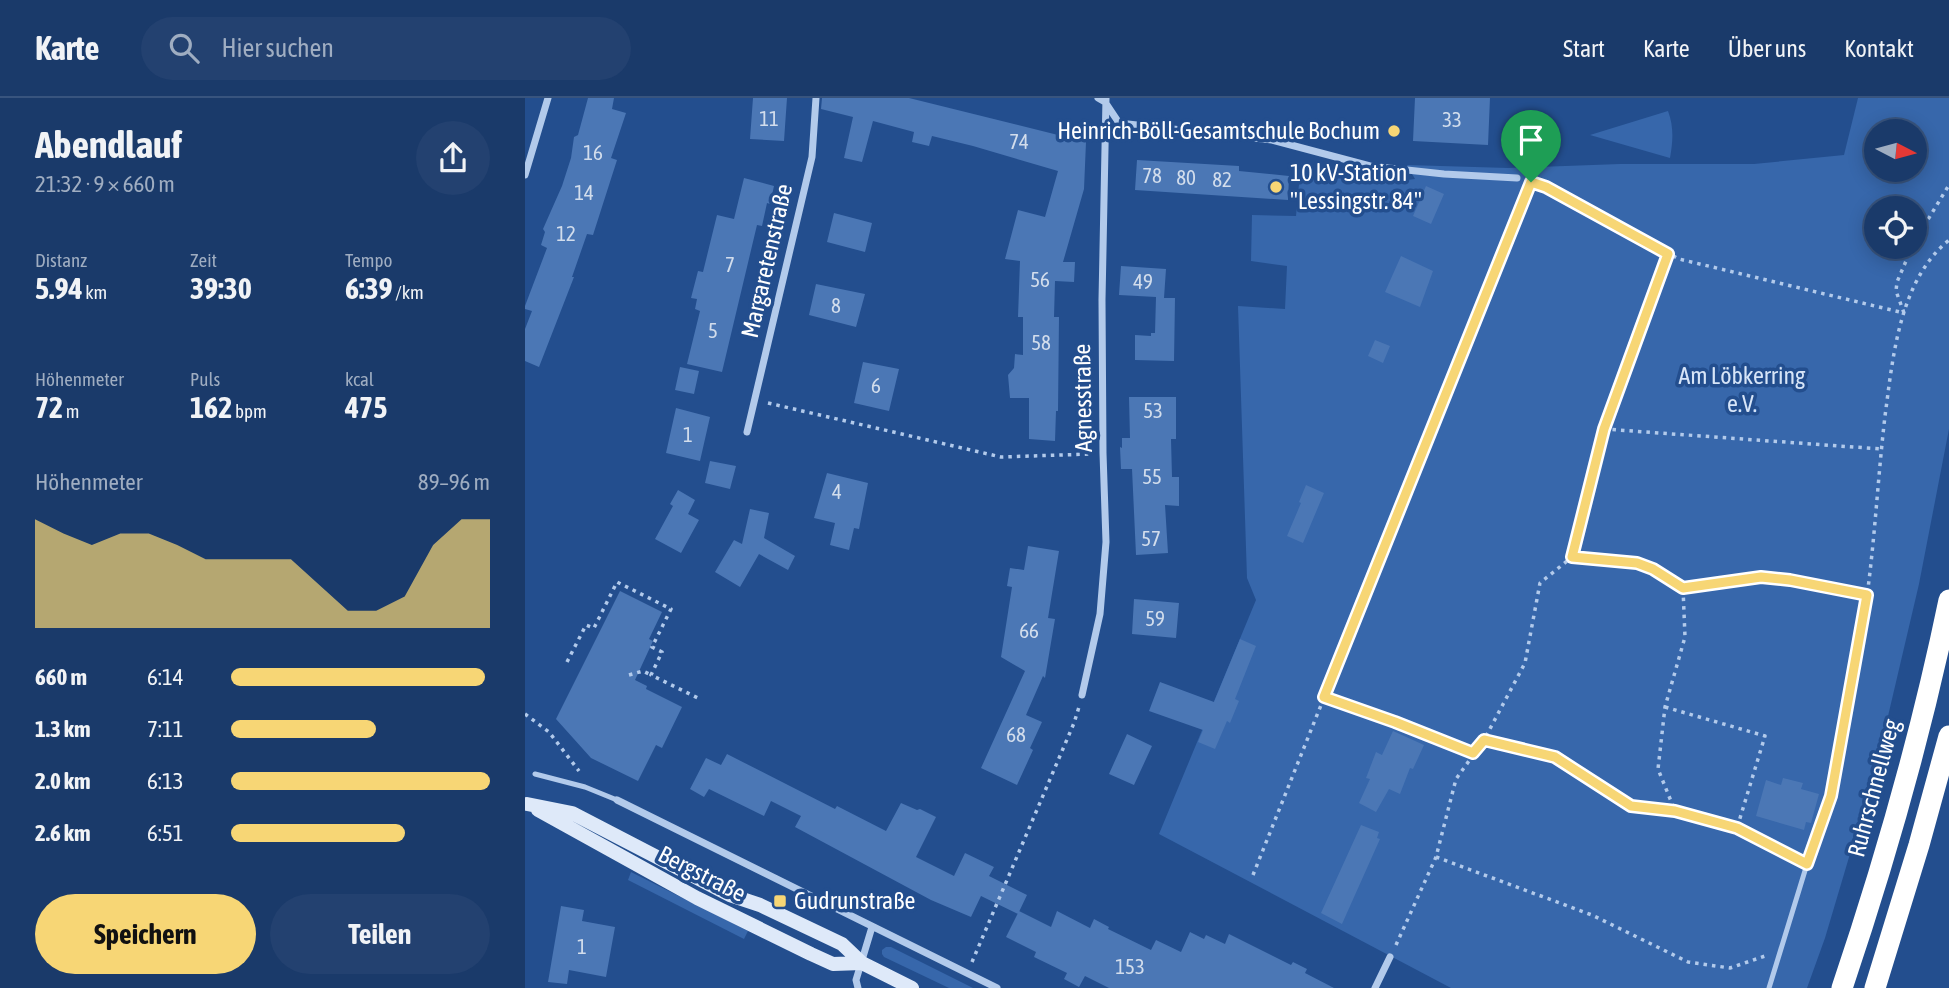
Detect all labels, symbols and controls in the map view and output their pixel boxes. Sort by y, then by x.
search box [141,17,631,80]
text: Karte [35,29,99,67]
icon: search [165,29,203,67]
text: Hier suchen [221,33,334,63]
text: Start [1563,35,1605,62]
text: Karte [1643,35,1690,62]
text: Über uns [1728,35,1806,62]
text: Kontakt [1844,35,1914,62]
house number: 11 [759,106,779,130]
house number: 33 [1442,107,1462,131]
pin [1501,110,1561,182]
place label: Heinrich-Böll-Gesamtschule Bochum [1057,117,1380,144]
north arrow [1864,119,1927,182]
map controls [1864,119,1927,259]
button: share [416,121,490,195]
icon: arrive [1512,121,1550,159]
text: Abendlauf [35,123,182,166]
marker: Heinrich-Böll-Gesamtschule Bochum [1386,123,1402,139]
house number: 74 [1009,129,1029,153]
house number: 16 [583,140,603,164]
place label: 10 kV-Station "Lessingstr. 84" [1290,159,1422,214]
house number: 78 [1142,163,1162,187]
house number: 80 [1176,165,1196,189]
house number: 82 [1212,167,1232,191]
text: 21:32 · 9 × 660 m [35,171,175,197]
marker: 10 kV-Station "Lessingstr. 84" [1268,179,1284,195]
house number: 14 [574,180,594,204]
street label: Margaretenstraße [736,181,797,340]
button: locate [1864,196,1927,259]
house number: 12 [556,221,576,245]
text: Distanz [35,249,87,271]
text: Zeit [190,249,217,271]
text: Tempo [345,249,392,271]
house number: 7 [725,252,735,276]
house number: 56 [1030,267,1050,291]
house number: 49 [1133,269,1153,293]
text: 5.94 [35,271,83,305]
text: 39:30 [190,271,252,305]
text: 6:39 [345,271,393,305]
text: km [83,281,107,303]
text: /km [393,281,424,303]
house number: 8 [831,293,841,317]
house number: 5 [708,318,718,342]
house number: 58 [1031,330,1051,354]
street label: Agnesstraße [1068,344,1097,452]
park label: Am Löbkerring e.V. [1679,362,1806,417]
text: Höhenmeter [35,368,124,390]
text: Puls [190,368,220,390]
text: kcal [345,368,374,390]
house number: 6 [871,373,881,397]
text: 72 [35,390,63,424]
text: 162 [190,390,232,424]
text: 475 [345,390,387,424]
house number: 53 [1143,398,1163,422]
text: m [63,400,80,422]
text: bpm [232,400,267,422]
house number: 1 [683,422,693,446]
house number: 55 [1142,464,1162,488]
text: Höhenmeter [35,469,143,495]
text: 89–96 m [418,469,490,495]
house number: 4 [832,479,842,503]
house number: 57 [1141,526,1161,550]
house number: 59 [1145,606,1165,630]
house number: 66 [1019,618,1039,642]
text: 660 m [35,664,87,690]
text: 6:14 [147,664,184,690]
street label: Ruhrschnellweg [1842,715,1905,860]
text: 1.3 km [35,716,91,742]
text: 7:11 [147,716,184,742]
house number: 68 [1006,722,1026,746]
text: 2.0 km [35,768,91,794]
text: 6:13 [147,768,184,794]
text: 2.6 km [35,820,91,846]
text: 6:51 [147,820,184,846]
street label: Bergstraße [654,840,750,907]
place label: Gudrunstraße [794,887,915,914]
marker: Gudrunstraße [772,893,788,909]
button: Speichern [35,894,256,974]
button: Teilen [270,894,490,974]
house number: 1 [577,934,587,958]
house number: 153 [1115,954,1145,978]

